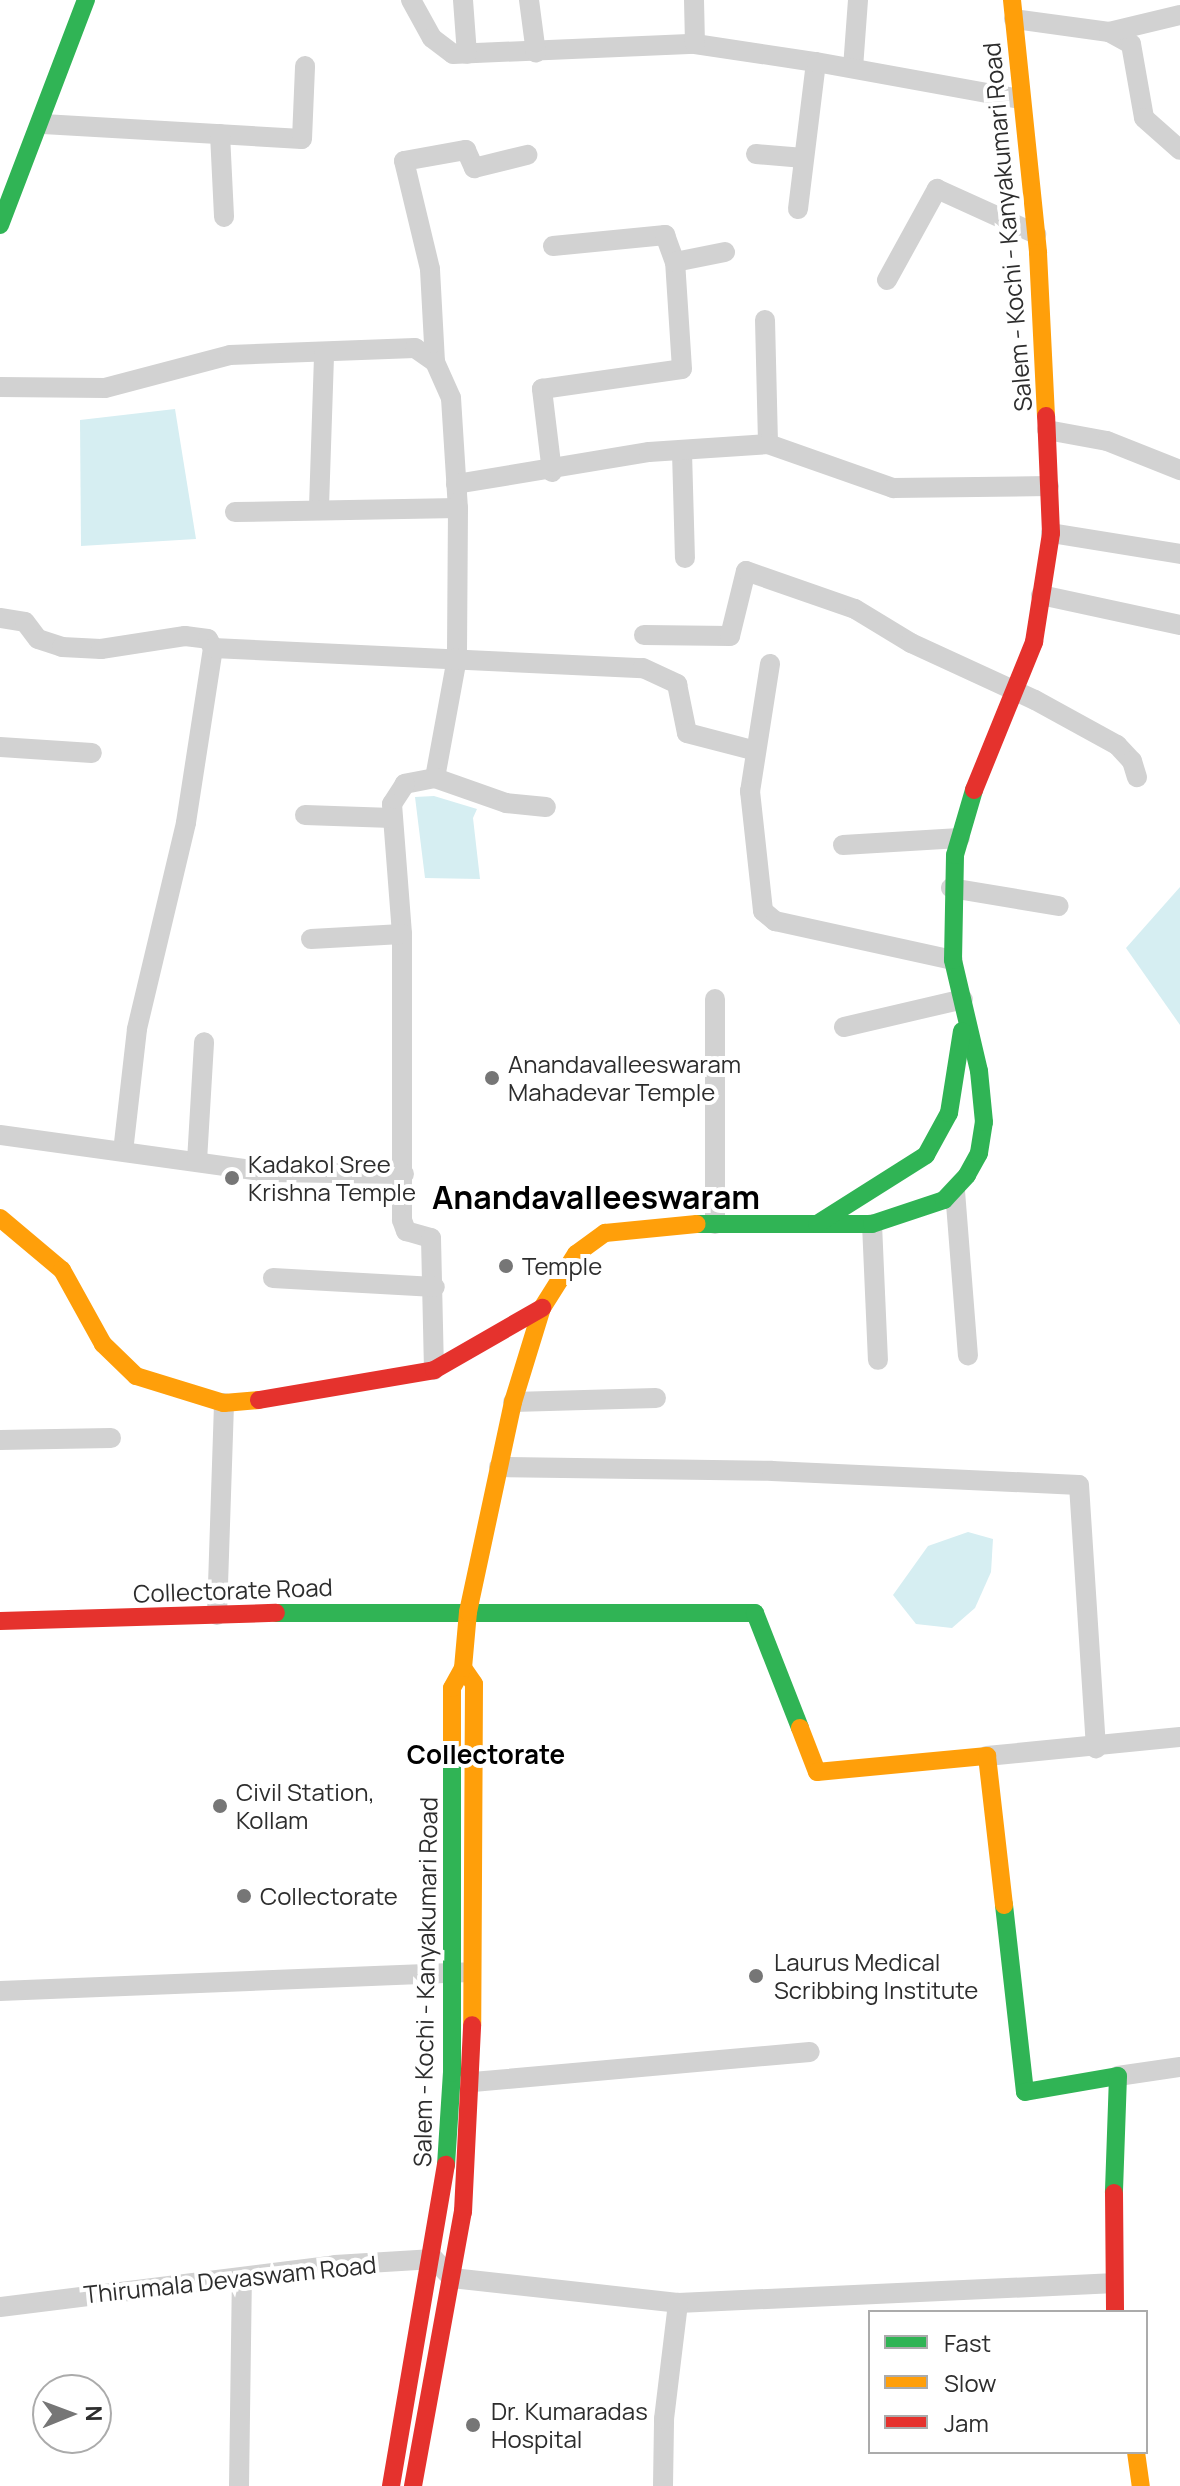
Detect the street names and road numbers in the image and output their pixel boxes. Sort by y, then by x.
street label: Salem - Kochi - Kanyakumari Road [977,41,1037,413]
street label: Collectorate Road [133,1572,333,1608]
street label: Salem - Kochi - Kanyakumari Road [407,1797,443,2167]
street label: Thirumala Devaswam Road [82,2249,378,2309]

